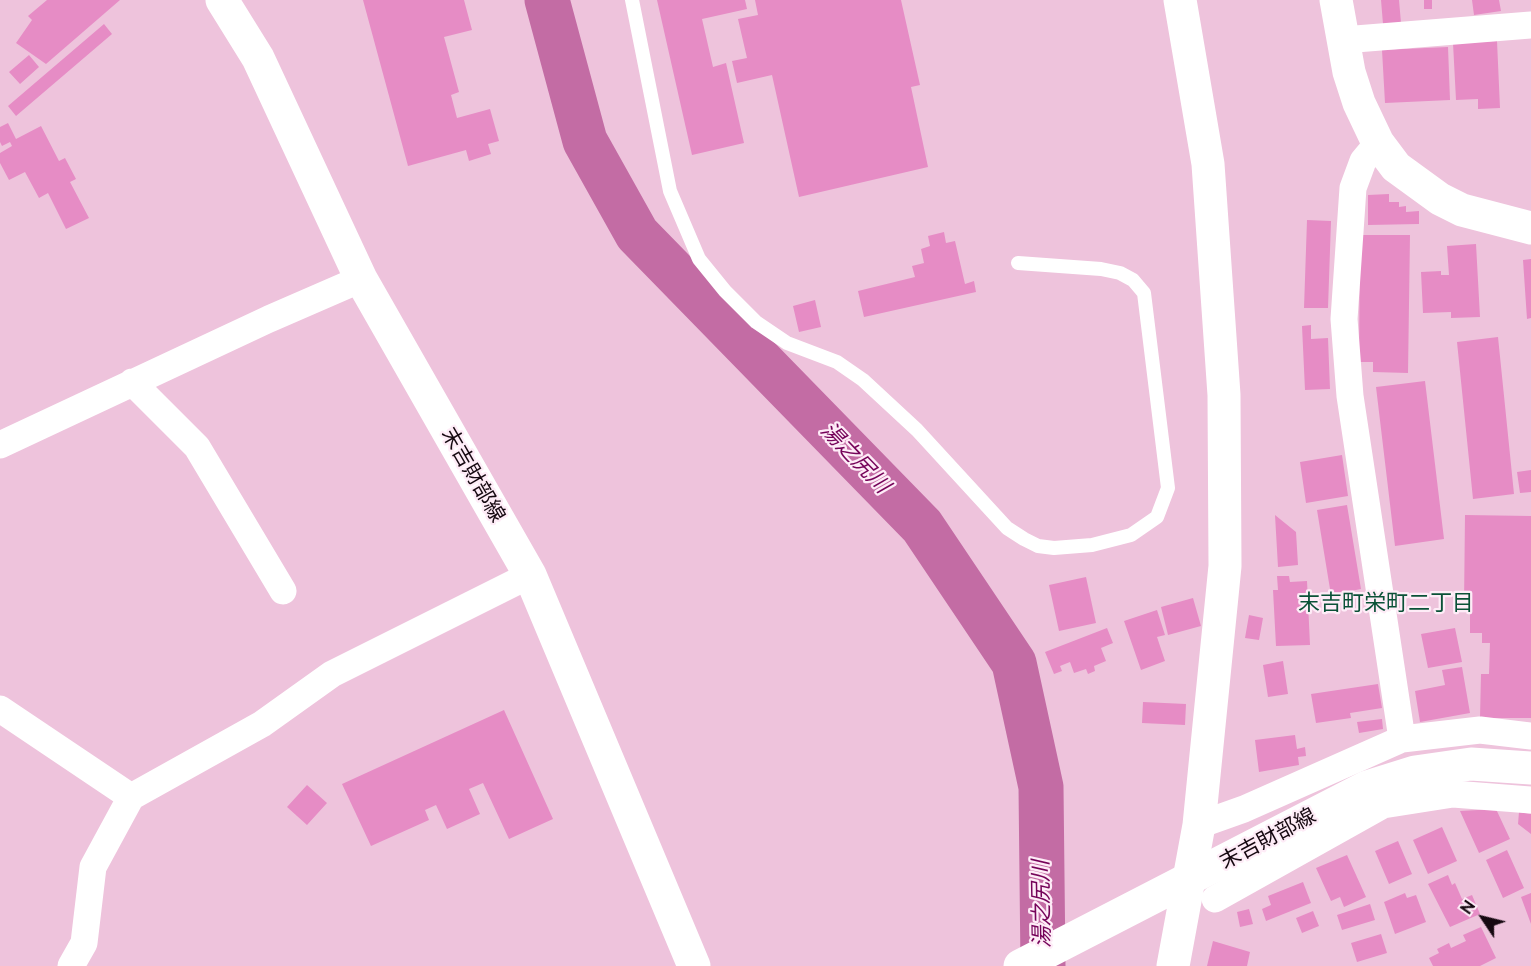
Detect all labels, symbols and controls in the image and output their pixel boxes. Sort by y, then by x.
water label: 湯之尻川 [815,417,895,499]
street label: 末吉財部線 [436,423,510,527]
district label: 末吉町栄町二丁目 [1298,590,1474,616]
street label: 末吉財部線 [1216,803,1320,875]
water label: 湯之尻川 [1028,860,1056,948]
north arrow [1453,888,1513,948]
text: N [1457,897,1479,918]

